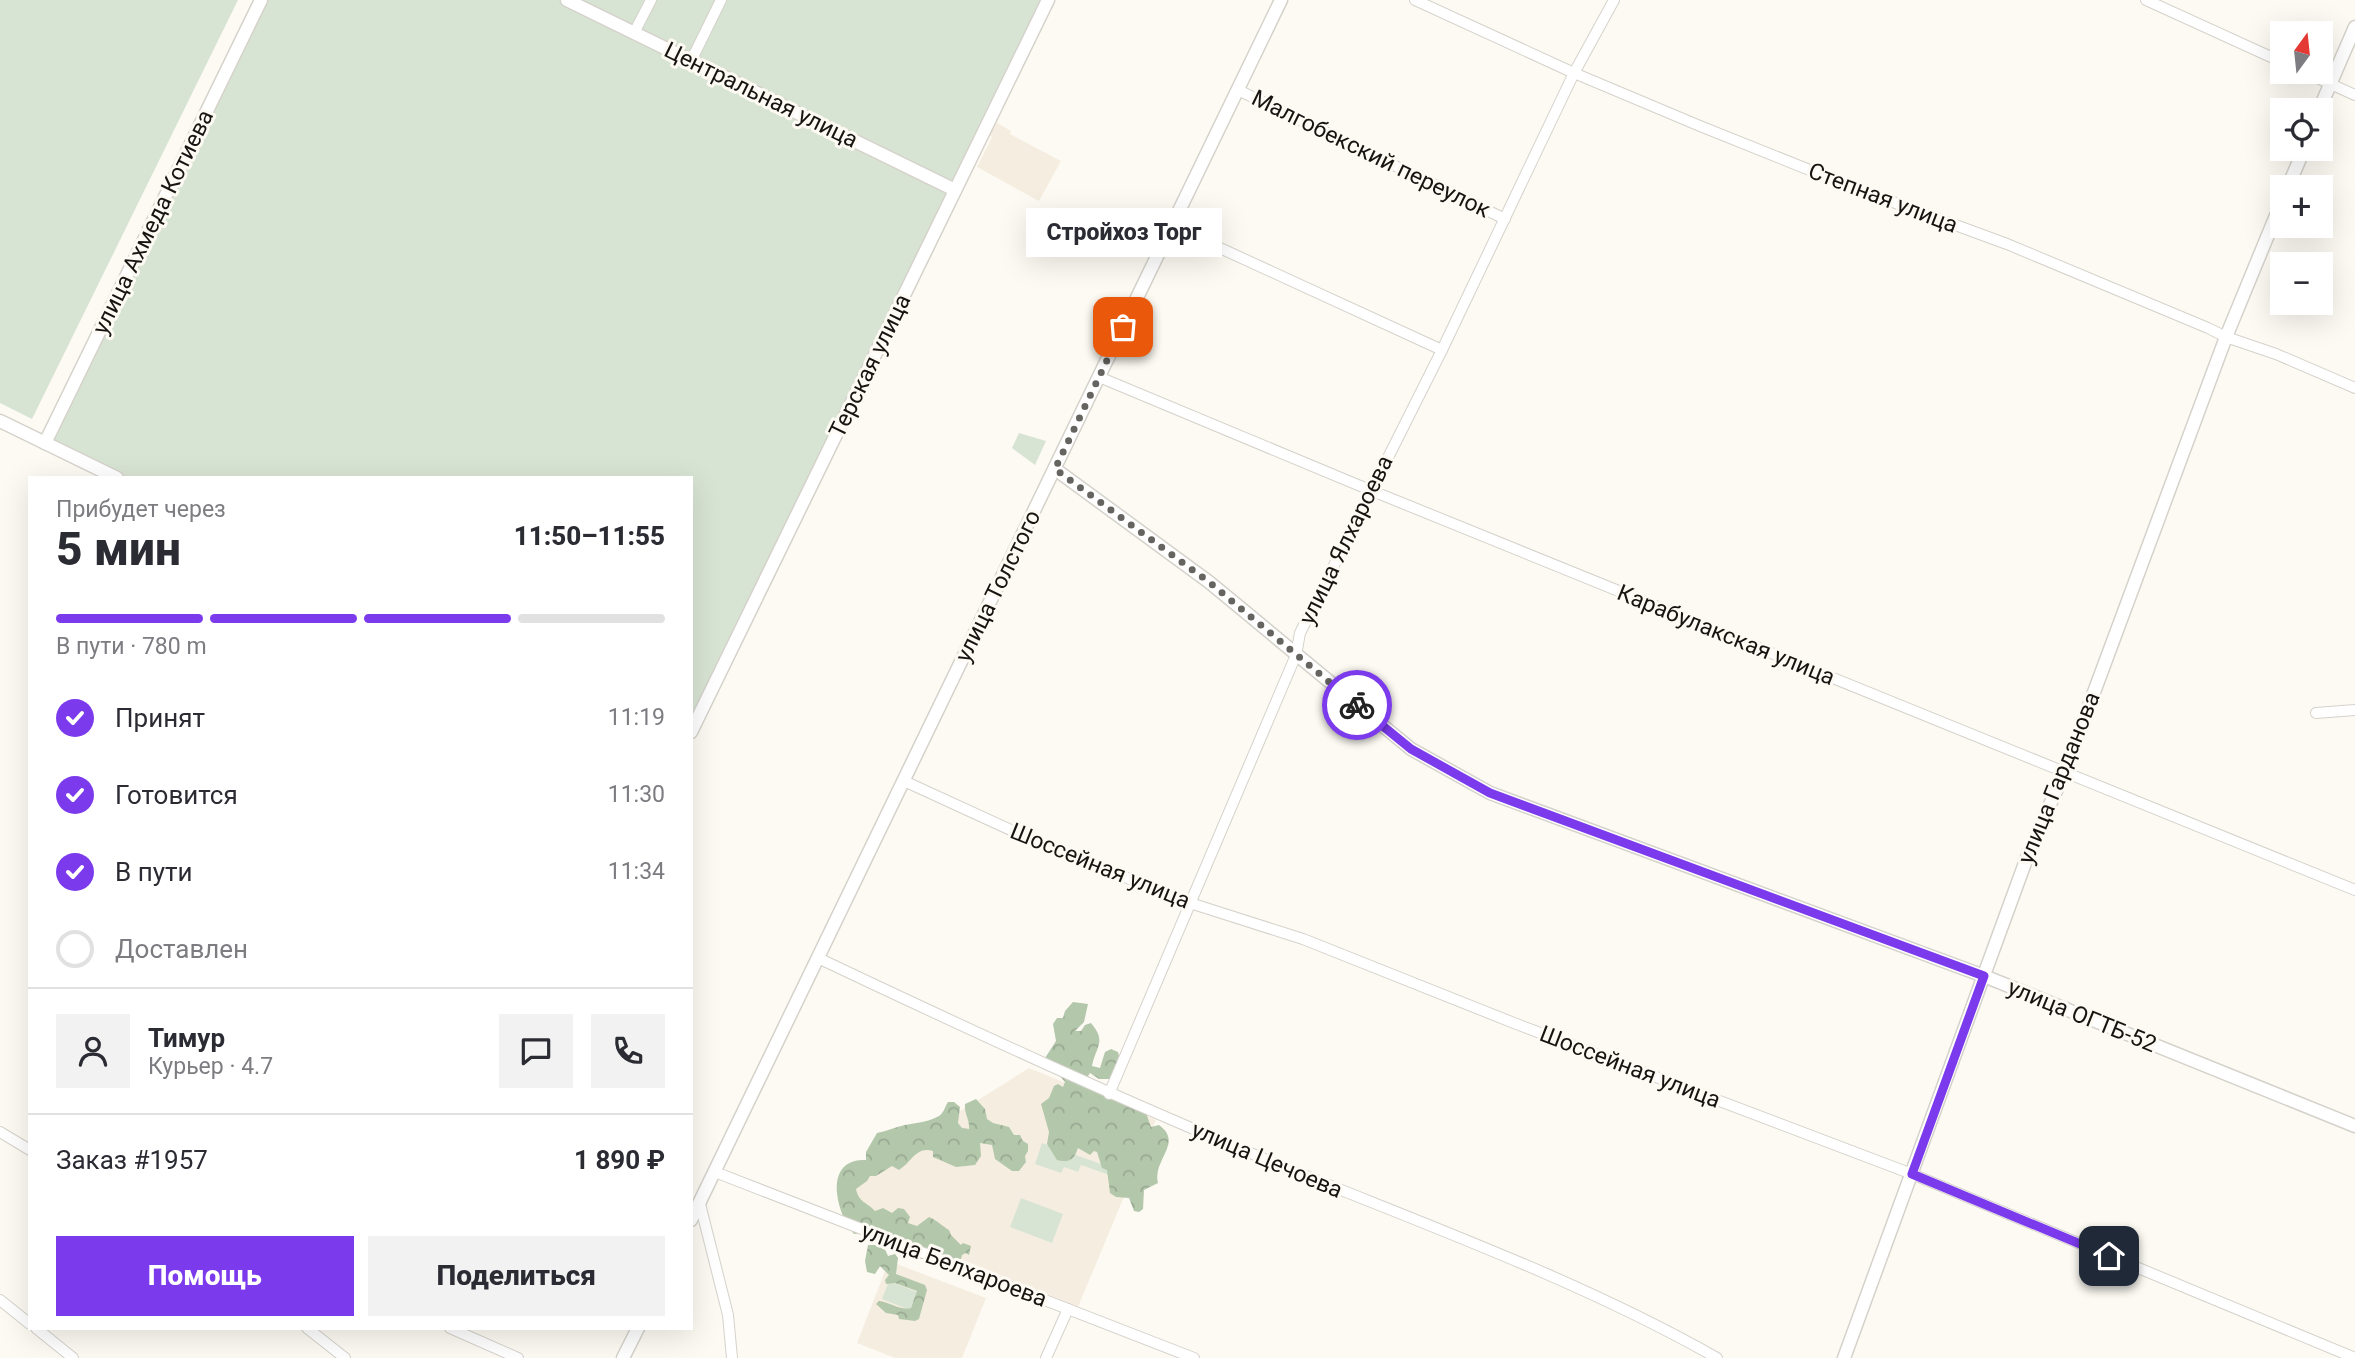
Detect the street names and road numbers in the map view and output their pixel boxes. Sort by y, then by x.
street label: Центральная улица [660,36,862,154]
street label: Малгобекский переулок [1247,84,1495,224]
street label: улица Ахмеда Котиева [87,105,219,339]
street label: Степная улица [1804,157,1962,239]
street label: Терская улица [824,290,916,442]
street label: улица Ялхароева [1293,451,1399,629]
street label: улица Толстого [950,506,1046,666]
street label: Карабулакская улица [1613,579,1839,691]
street label: улица Гарданова [2012,688,2106,868]
street label: Шоссейная улица [1006,818,1194,914]
street label: улица ОГТБ-52 [2004,974,2160,1058]
street label: Шоссейная улица [1536,1020,1724,1114]
street label: улица Цечоева [1187,1116,1347,1204]
street label: улица Белхароева [857,1217,1051,1313]

